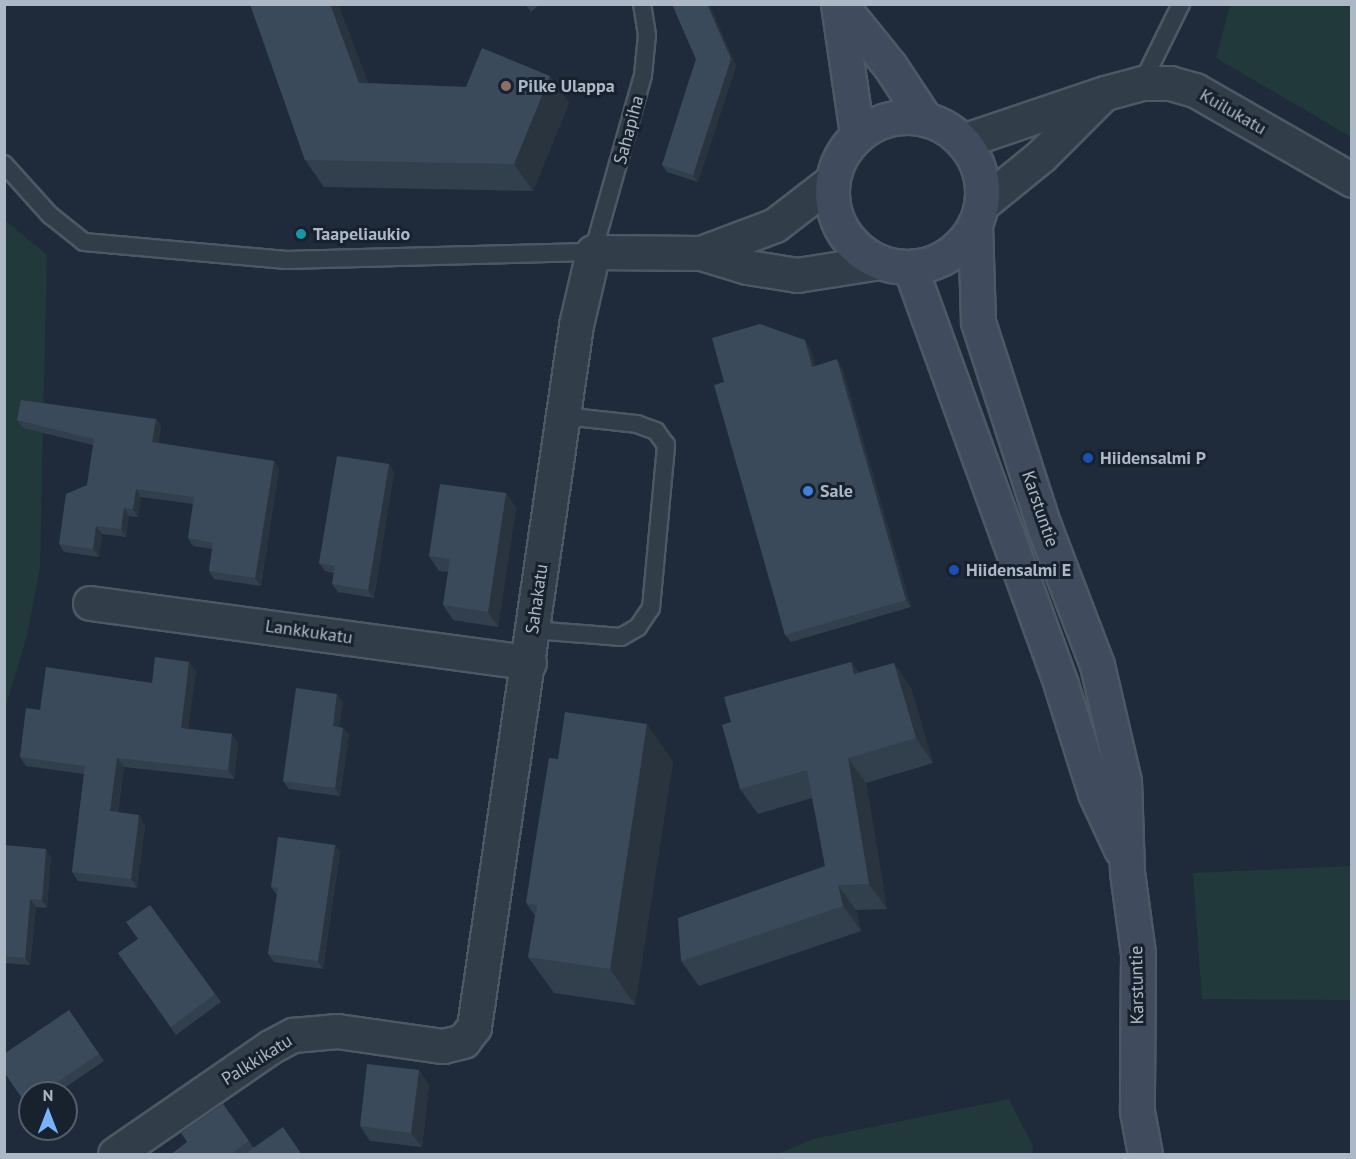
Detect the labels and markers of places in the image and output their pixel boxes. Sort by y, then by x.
place label: Pilke Ulappa [518,75,615,97]
marker: Pilke Ulappa [499,79,513,93]
place label: Taapeliaukio [313,223,410,245]
marker: Taapeliaukio [294,227,308,241]
place label: Hiidensalmi P [1100,447,1206,469]
marker: Hiidensalmi P [1081,451,1095,465]
place label: Sale [820,480,853,502]
marker: Sale [801,484,815,498]
place label: Hiidensalmi E [966,559,1071,581]
marker: Hiidensalmi E [947,563,961,577]

